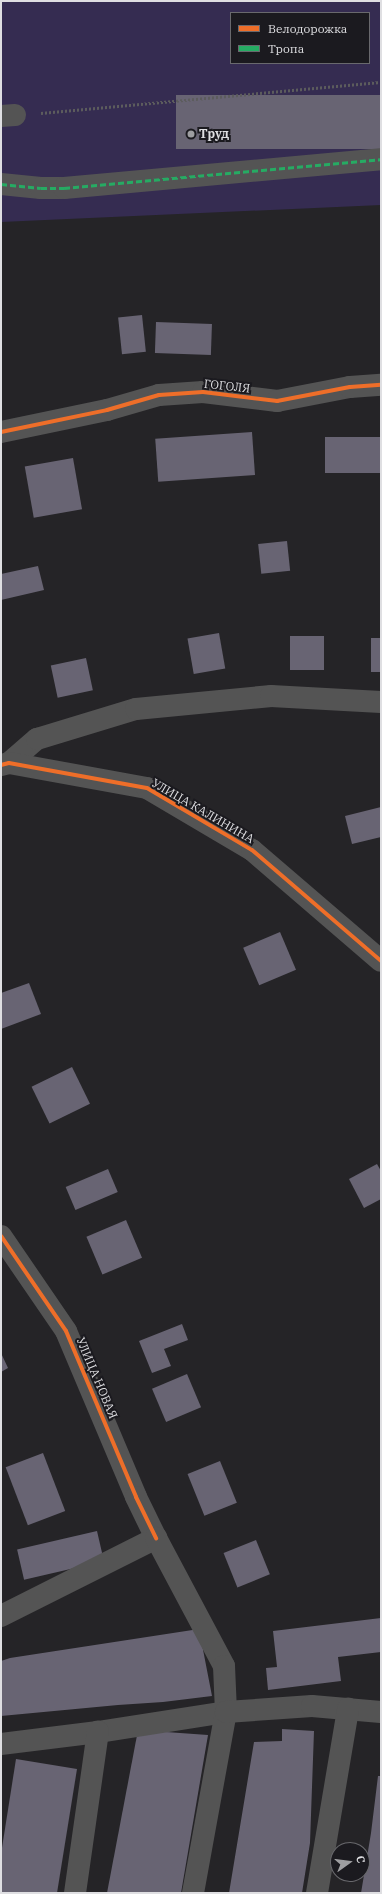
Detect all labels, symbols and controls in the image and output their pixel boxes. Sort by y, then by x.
legend [230,12,370,64]
text: Велодорожка [268,21,347,36]
text: Тропа [268,41,304,56]
place label: Труд [199,127,229,141]
marker: Труд [186,129,196,139]
street label: ГОГОЛЯ [203,376,251,396]
street label: УЛИЦА КАЛИНИНА [149,776,257,846]
street label: УЛИЦА НОВАЯ [73,1335,121,1421]
north arrow [330,1842,370,1882]
text: С [353,1854,368,1865]

